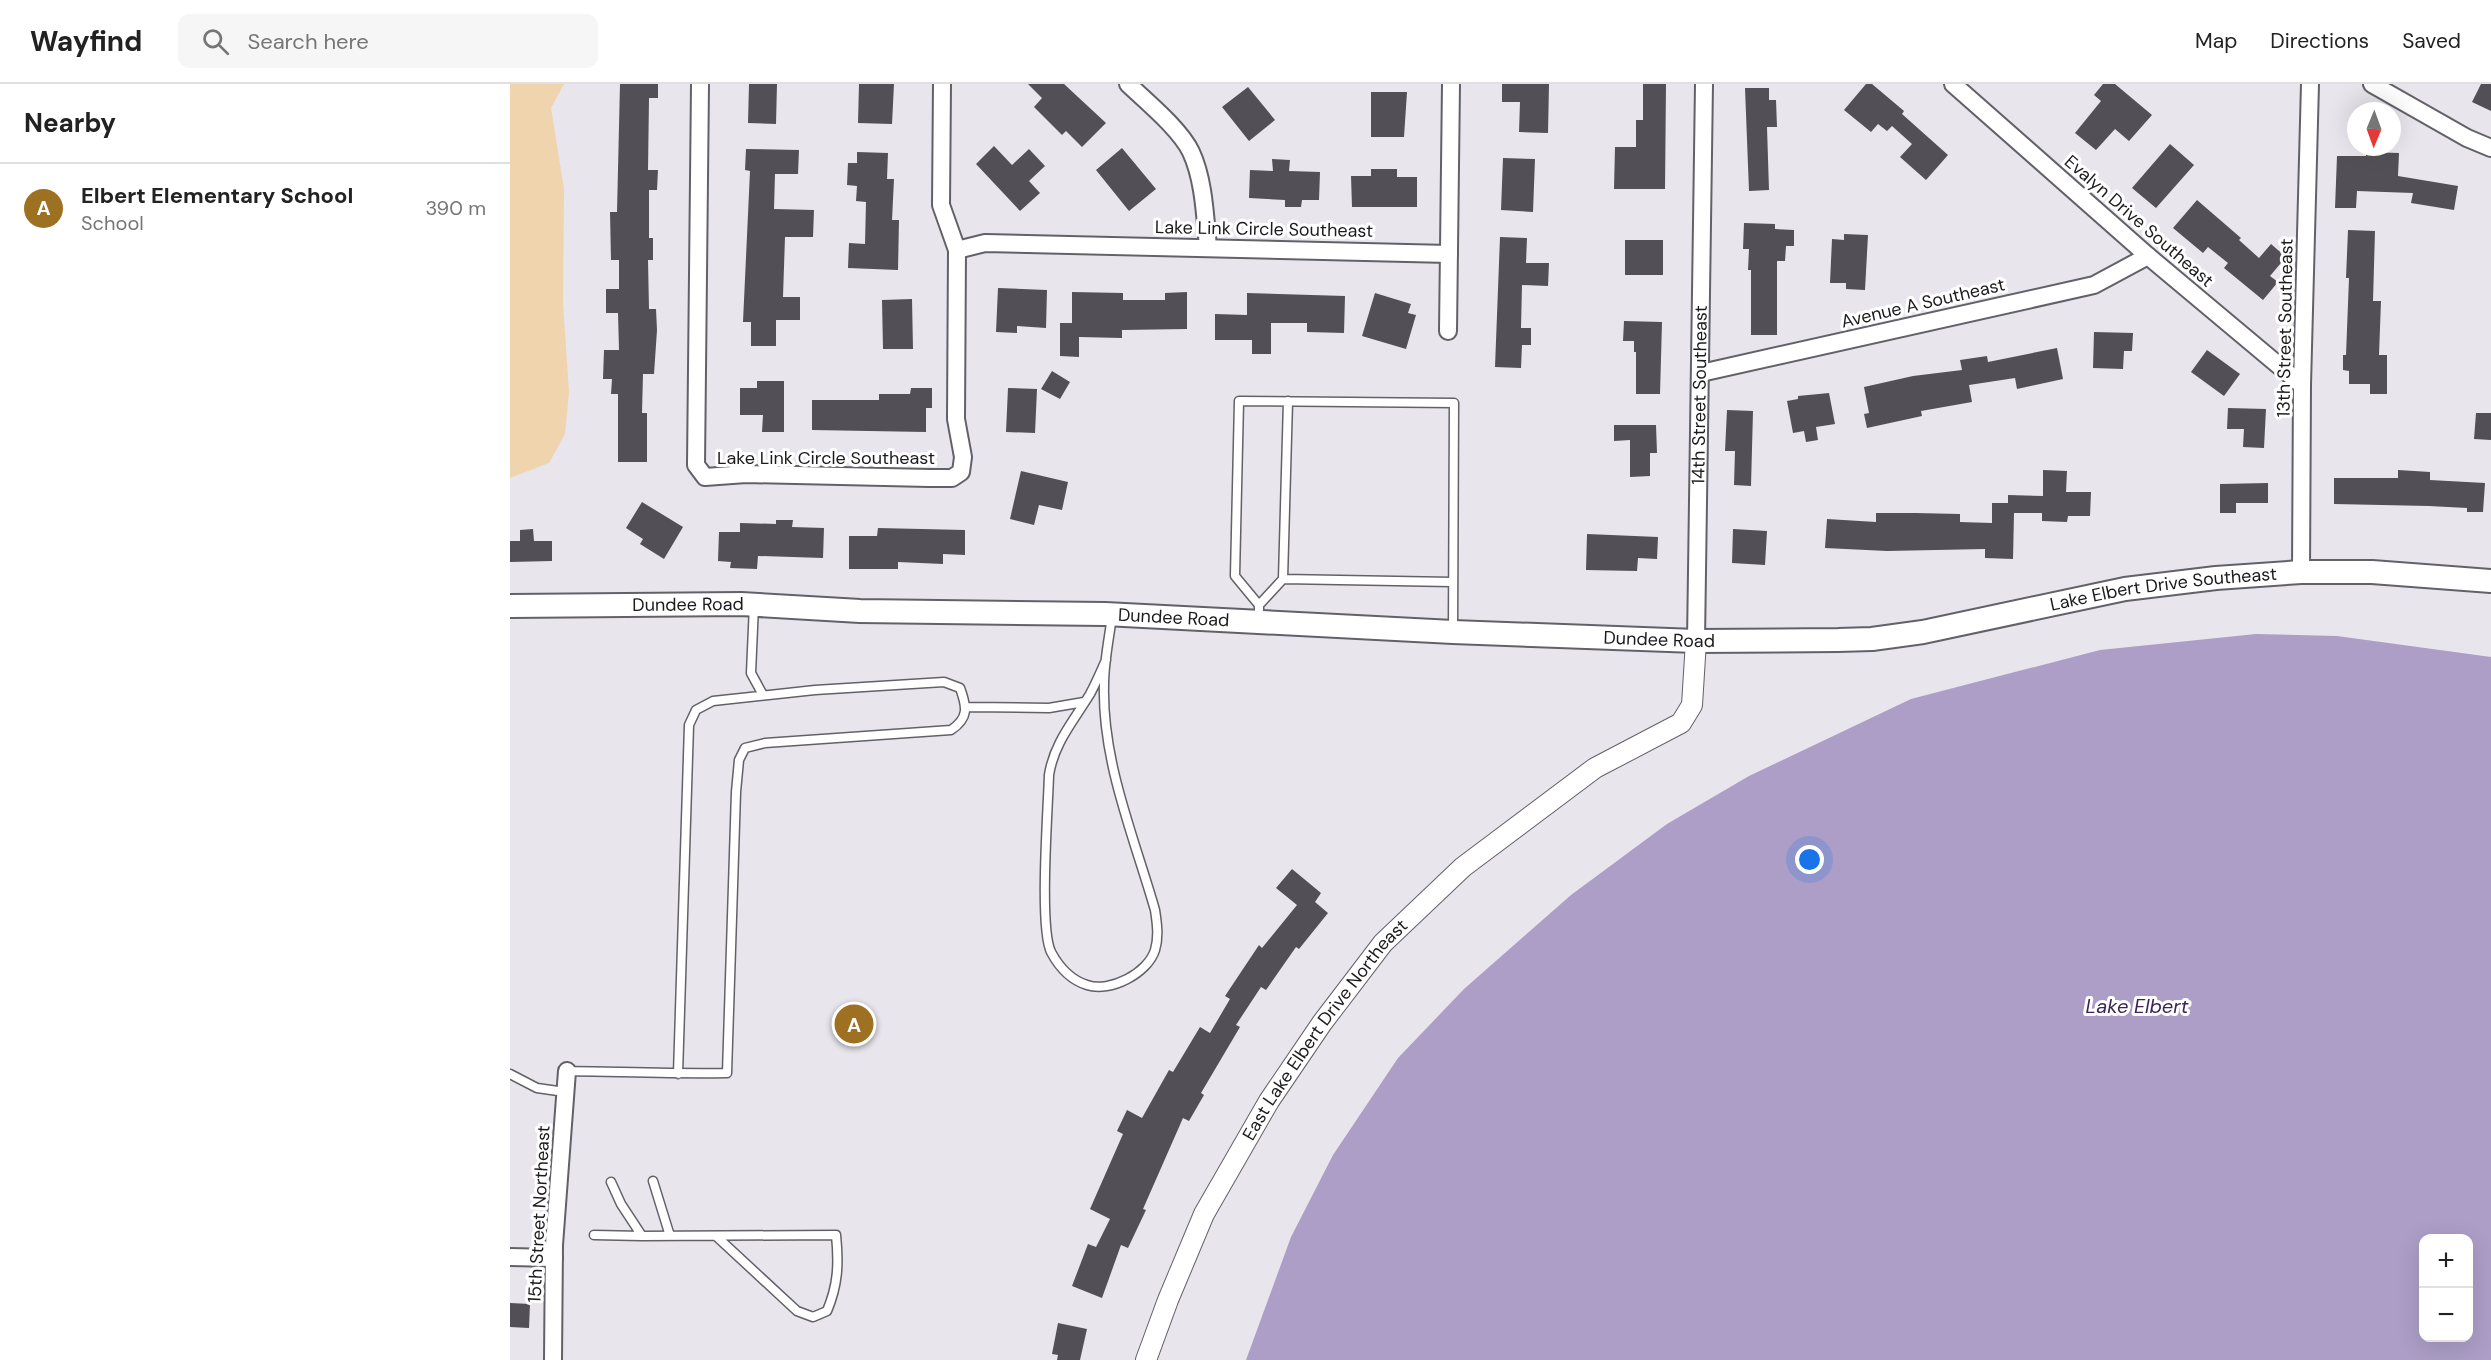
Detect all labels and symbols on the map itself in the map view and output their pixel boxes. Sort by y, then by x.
north arrow [2347,102,2401,156]
street label: Evalyn Drive Southeast [2059,150,2219,292]
street label: Lake Link Circle Southeast [1155,215,1373,243]
street label: 13th Street Southeast [2271,238,2299,418]
street label: Avenue A Southeast [1839,272,2007,334]
street label: 14th Street Southeast [1686,305,1713,485]
street label: Lake Link Circle Southeast [717,446,935,470]
street label: Lake Elbert Drive Southeast [2048,562,2278,617]
street label: Dundee Road [632,592,744,617]
street label: Dundee Road [1117,603,1230,632]
street label: Dundee Road [1603,626,1715,653]
your location [1795,845,1824,874]
street label: East Lake Elbert Drive Northeast [1237,914,1413,1145]
water label: Lake Elbert [2086,993,2189,1019]
pin: A [834,1002,874,1046]
street label: 15th Street Northeast [522,1125,556,1303]

